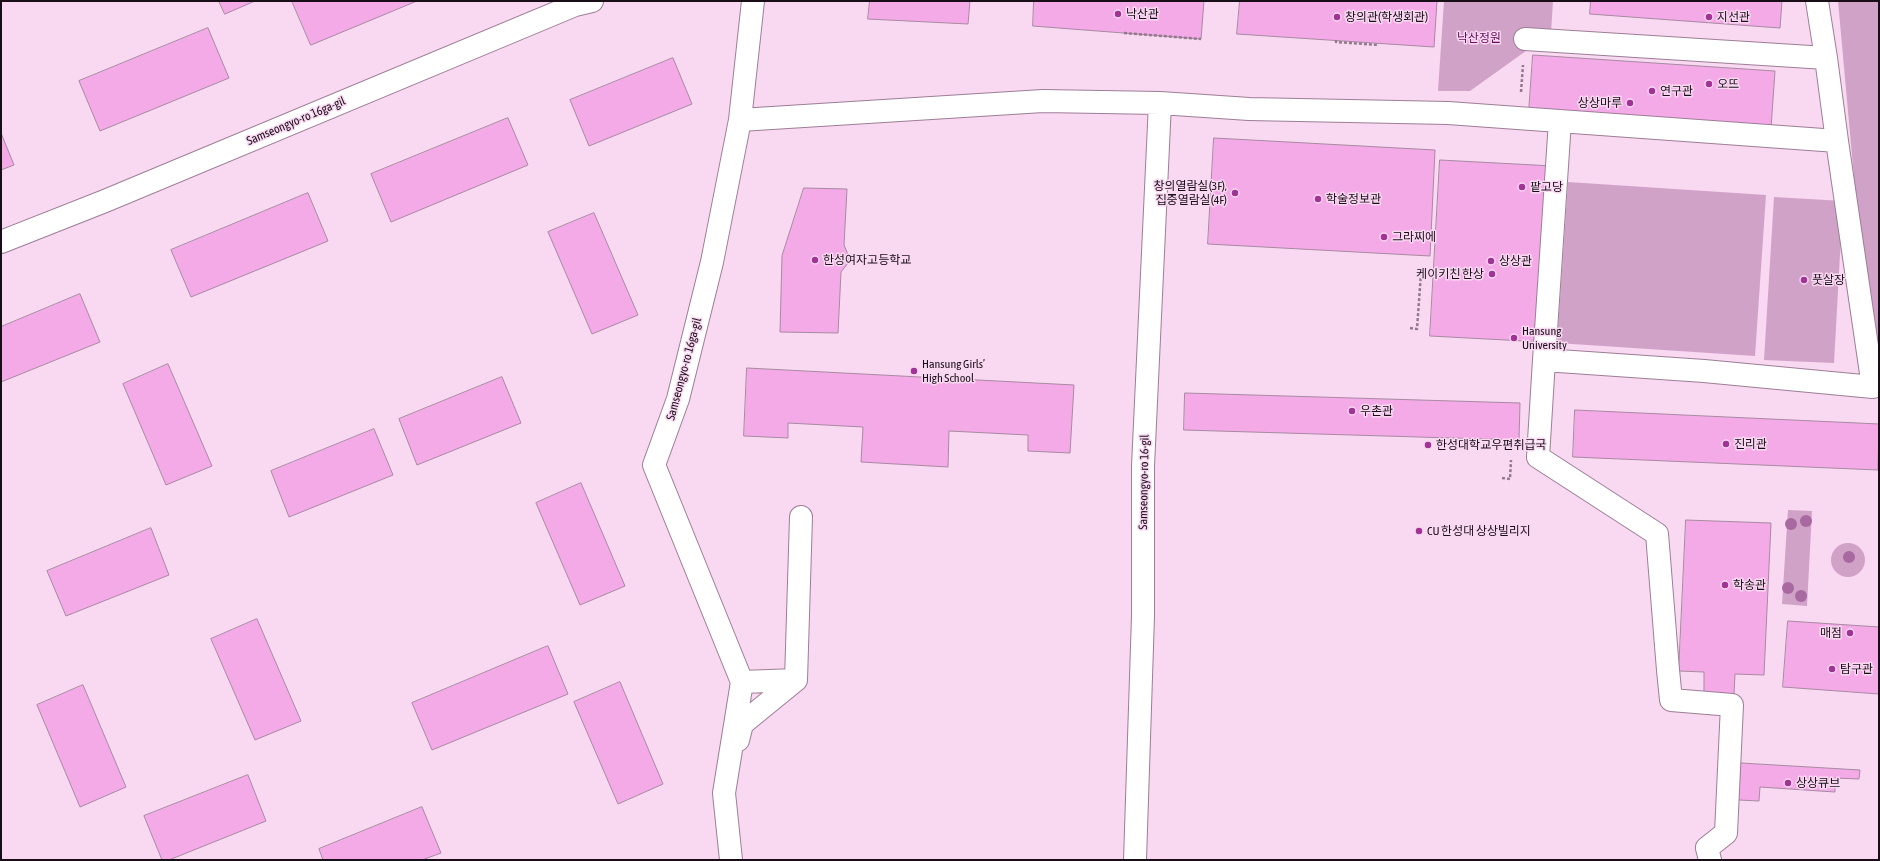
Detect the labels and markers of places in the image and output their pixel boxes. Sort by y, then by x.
place label: 낙산관 [1126,7,1159,21]
marker: 낙산관 [1113,9,1123,19]
place label: 창의관(학생회관) [1345,10,1428,24]
place label: 지선관 [1717,10,1750,24]
marker: 창의관(학생회관) [1332,12,1342,22]
marker: 지선관 [1704,12,1714,22]
place label: 오뜨 [1717,77,1739,91]
marker: 오뜨 [1704,79,1714,89]
place label: 연구관 [1660,84,1693,98]
marker: 연구관 [1647,86,1657,96]
place label: 상상마루 [1578,96,1622,110]
marker: 상상마루 [1625,98,1635,108]
place label: 창의열람실(3F), 집중열람실(4F) [1153,179,1227,207]
place label: 팥고당 [1530,180,1563,194]
marker: 팥고당 [1517,182,1527,192]
marker: 창의열람실(3F), 집중열람실(4F) [1230,188,1240,198]
place label: 학술정보관 [1326,192,1381,206]
marker: 학술정보관 [1313,194,1323,204]
place label: 그라찌에 [1392,230,1436,244]
marker: 그라찌에 [1379,232,1389,242]
place label: 한성여자고등학교 [823,253,911,267]
place label: 상상관 [1499,254,1532,268]
marker: 한성여자고등학교 [810,255,820,265]
marker: 상상관 [1486,256,1496,266]
place label: 케이키친 한상 [1416,267,1484,281]
marker: 케이키친 한상 [1487,269,1497,279]
place label: 풋살장 [1812,273,1845,287]
marker: 풋살장 [1799,275,1809,285]
place label: Hansung University [1522,324,1567,352]
marker: Hansung University [1509,333,1519,343]
place label: Hansung Girls’ High School [922,357,985,385]
marker: Hansung Girls’ High School [909,366,919,376]
place label: 우촌관 [1360,404,1393,418]
marker: 우촌관 [1347,406,1357,416]
place label: 진리관 [1734,437,1767,451]
place label: 한성대학교우편취급국 [1436,438,1546,452]
marker: 진리관 [1721,439,1731,449]
marker: 한성대학교우편취급국 [1423,440,1433,450]
place label: CU 한성대 상상빌리지 [1427,524,1531,538]
marker: CU 한성대 상상빌리지 [1414,526,1424,536]
place label: 학송관 [1733,578,1766,592]
marker: 학송관 [1720,580,1730,590]
place label: 매점 [1820,626,1842,640]
marker: 매점 [1845,628,1855,638]
place label: 탐구관 [1840,662,1873,676]
marker: 탐구관 [1827,664,1837,674]
place label: 상상큐브 [1796,776,1840,790]
marker: 상상큐브 [1783,778,1793,788]

